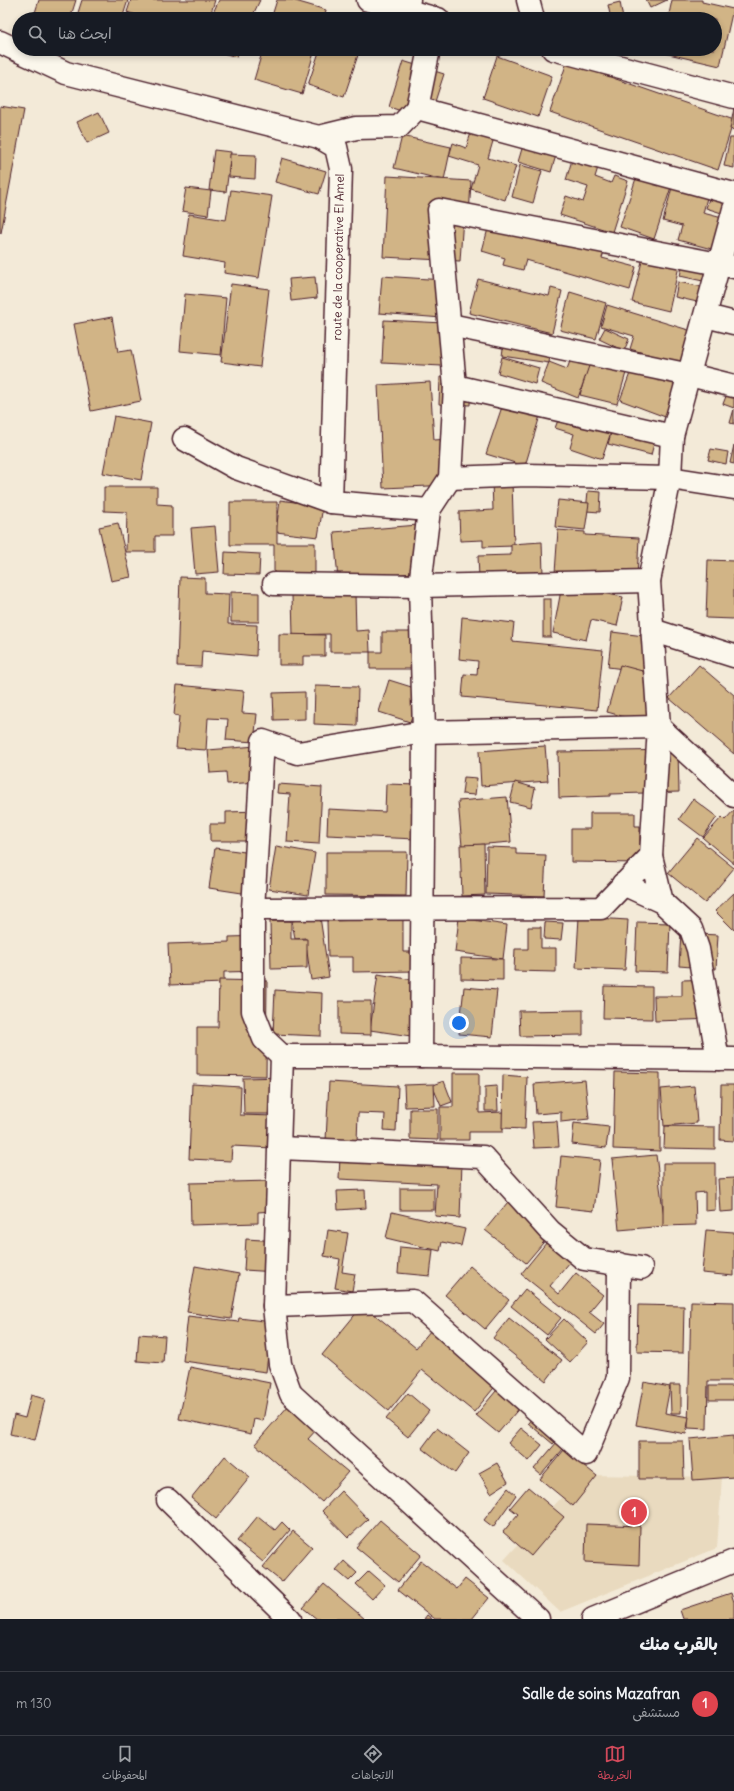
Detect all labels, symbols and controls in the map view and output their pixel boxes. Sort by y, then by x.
search box [12,12,722,56]
icon: search [26,23,48,45]
text: ابحث هنا [58,24,112,43]
street label: route de la cooperative El Amel [329,173,347,341]
your location [449,1013,469,1033]
pin: 1 [621,1497,647,1527]
text: بالقرب منك [639,1633,718,1655]
text: Salle de soins Mazafran [522,1684,680,1703]
text: 130 m [16,1695,52,1712]
text: 1 [702,1695,708,1712]
text: مستشفى [632,1704,680,1721]
tab: المحفوظات [102,1743,147,1785]
tab: الاتجاهات [351,1743,394,1785]
tab: الخريطة [598,1743,632,1785]

